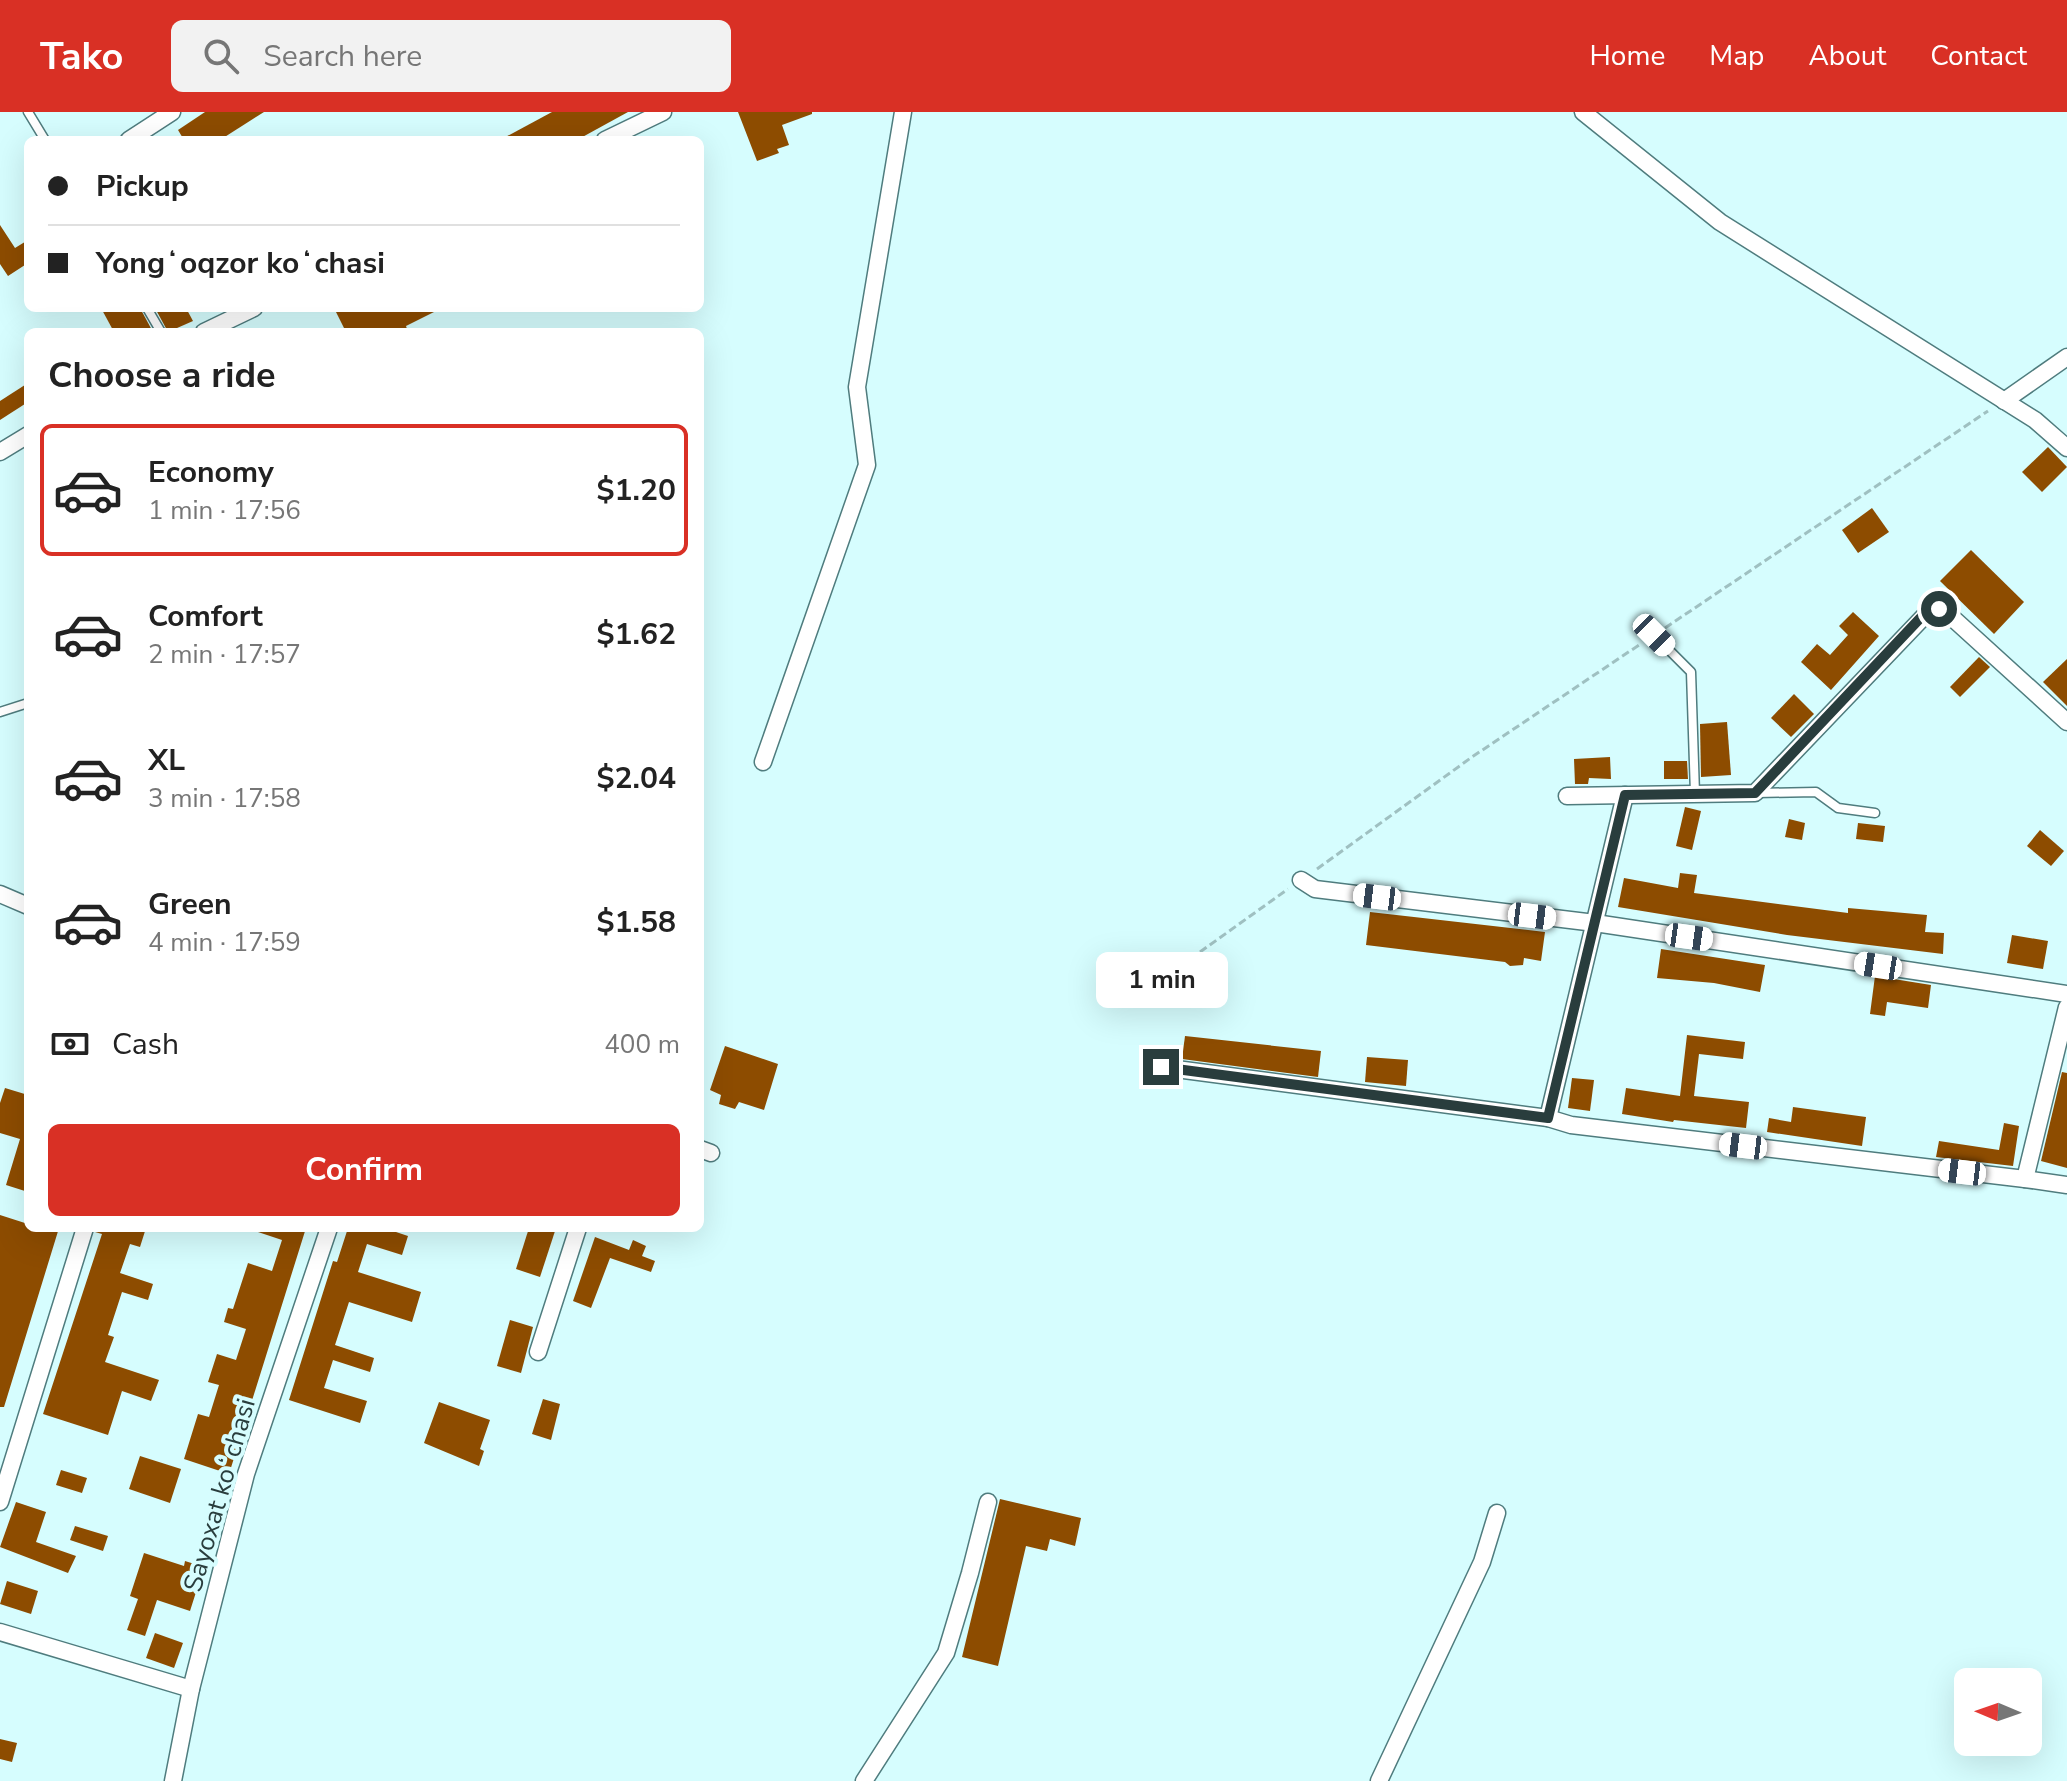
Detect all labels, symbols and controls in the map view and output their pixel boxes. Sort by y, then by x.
search box [171,20,731,92]
text: Tako [40,31,123,82]
icon: search [199,34,243,78]
text: Search here [263,36,422,77]
text: Home [1590,37,1665,75]
text: Map [1709,37,1764,75]
text: About [1808,37,1886,75]
text: Contact [1930,37,2027,75]
text: Pickup [96,166,189,207]
text: Yongʻoqzor koʻchasi [96,243,385,284]
text: Choose a ride [48,351,276,400]
text: Economy [148,452,274,493]
icon: car [52,454,124,526]
text: $1.20 [597,470,676,511]
text: 1 min · 17:56 [148,493,301,528]
route start [1921,591,1957,627]
text: Comfort [148,596,263,637]
icon: car [52,598,124,670]
car [1629,610,1679,660]
text: $1.62 [597,614,676,655]
text: 2 min · 17:57 [148,637,301,672]
text: XL [148,740,185,781]
icon: car [52,742,124,814]
text: $2.04 [597,758,676,799]
text: 3 min · 17:58 [148,781,301,816]
car [1352,882,1402,912]
text: Green [148,884,232,925]
icon: car [52,886,124,958]
car [1507,901,1557,931]
text: $1.58 [597,902,676,943]
car [1664,922,1714,952]
text: 4 min · 17:59 [148,925,301,960]
car [1852,950,1904,982]
callout: 1 min [1095,951,1227,1007]
text: 1 min [1128,962,1196,997]
icon: cash [48,1022,92,1066]
text: Cash [112,1024,179,1065]
text: 400 m [604,1027,680,1062]
route end [1143,1049,1179,1085]
button: Confirm [48,1124,680,1216]
car [1718,1131,1768,1161]
car [1937,1157,1987,1187]
street label: Sayoxat koʻchasi [175,1395,264,1596]
north arrow [1954,1668,2042,1756]
map controls [1954,1668,2042,1756]

